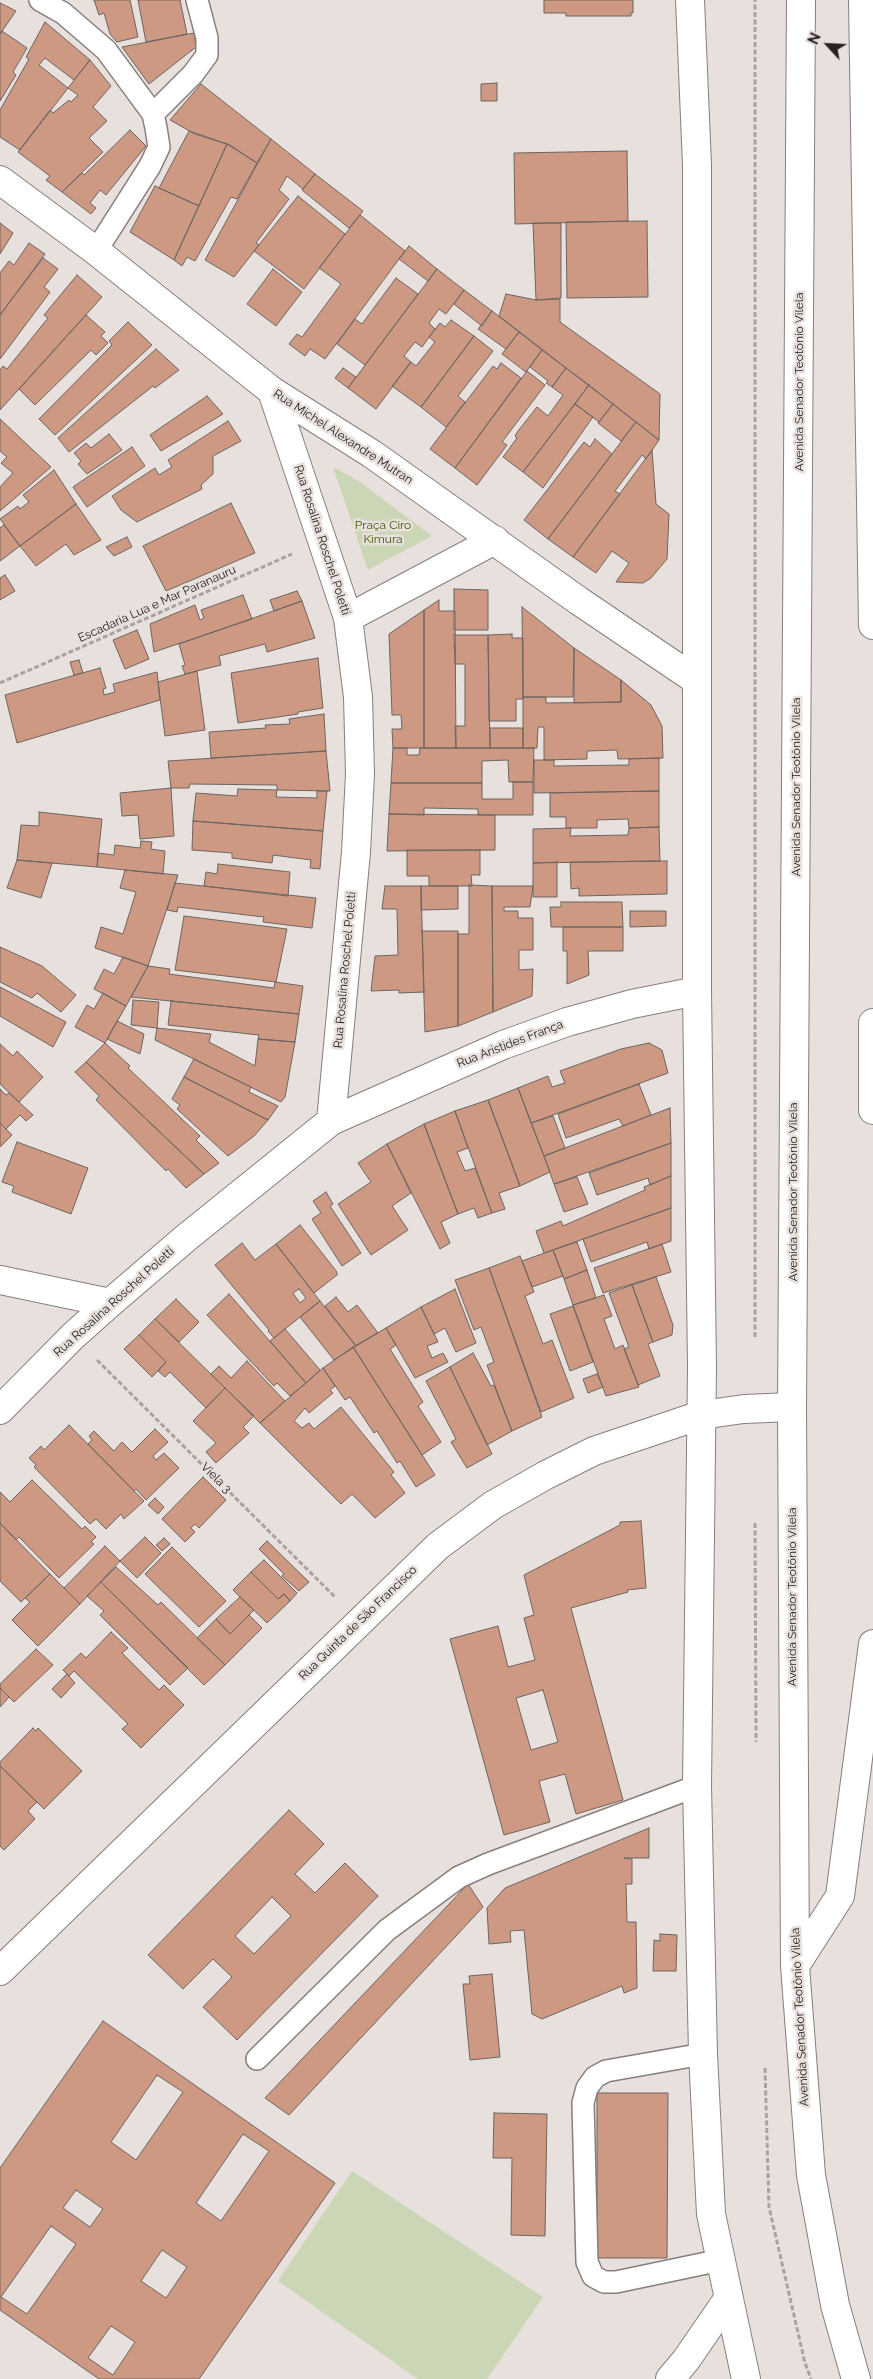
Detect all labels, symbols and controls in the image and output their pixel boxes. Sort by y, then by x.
north arrow [803,20,853,70]
text: N [805,30,824,47]
street label: Avenida Senador Teotônio Vilela [792,292,806,472]
street label: Rua Michel Alexandre Mutran [271,387,415,487]
street label: Rua Rosalina Roschel Poletti [291,463,353,617]
park label: Praça Ciro Kimura [355,518,411,546]
street label: Escadaria Lua e Mar Paranauru [76,563,238,645]
street label: Avenida Senador Teotônio Vilela [789,697,803,877]
street label: Rua Rosalina Roschel Poletti [331,891,359,1049]
street label: Rua Aristides França [455,1017,565,1071]
street label: Avenida Senador Teotônio Vilela [786,1102,800,1282]
street label: Rua Rosalina Roschel Poletti [51,1244,177,1360]
street label: Viela 3 [198,1460,234,1496]
street label: Avenida Senador Teotônio Vilela [785,1507,799,1687]
street label: Rua Quinta de São Francisco [296,1563,420,1683]
street label: Avenida Senador Teotônio Vilela [788,1927,812,2107]

